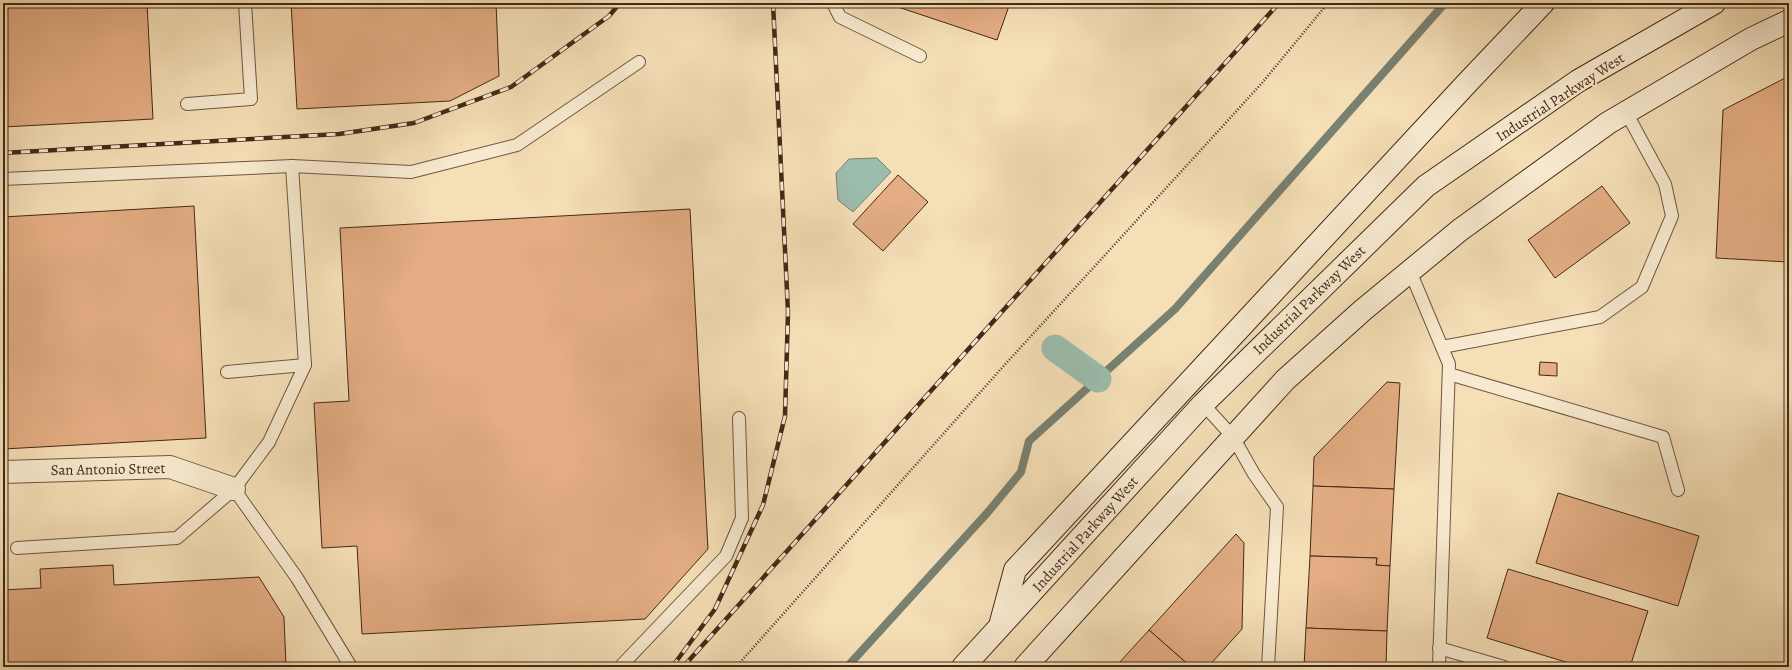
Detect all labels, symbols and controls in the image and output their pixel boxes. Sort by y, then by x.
street label: Industrial Parkway West [1492,48,1628,146]
street label: Industrial Parkway West [1248,241,1370,359]
street label: San Antonio Street [50,458,166,480]
street label: Industrial Parkway West [1027,472,1143,596]

